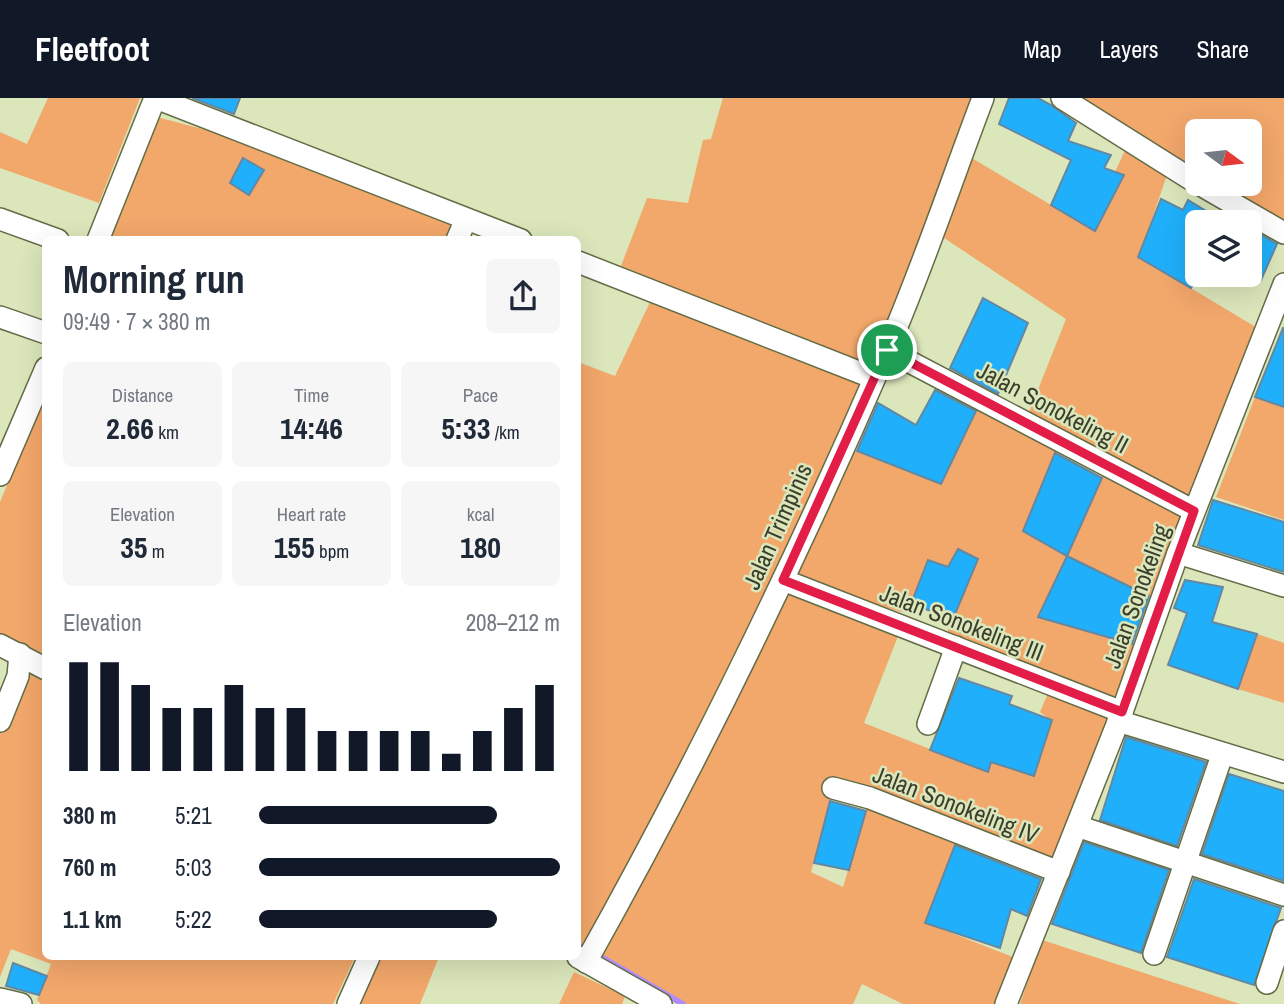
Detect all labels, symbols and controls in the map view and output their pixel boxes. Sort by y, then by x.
text: Fleetfoot [35,27,149,71]
text: Map [1023,33,1061,65]
text: Layers [1099,33,1158,65]
text: Share [1196,33,1249,65]
north arrow [1185,119,1262,196]
map controls [1185,119,1262,287]
button: layers [1185,210,1262,287]
text: Morning run [63,254,245,305]
button: share [486,259,560,333]
text: 09:49 · 7 × 380 m [63,306,210,337]
pin [857,320,917,380]
icon: arrive [868,331,906,369]
street label: Jalan Sonokeling II [972,354,1134,460]
text: Distance [112,382,173,408]
text: Time [294,382,329,408]
text: Pace [463,382,498,408]
text: 2.66 [106,408,154,448]
text: 14:46 [280,408,343,448]
text: 5:33 [441,408,490,448]
text: km [154,419,179,445]
text: /km [490,419,520,445]
street label: Jalan Trimpinis [735,458,819,594]
text: Elevation [110,501,175,527]
text: Heart rate [277,501,346,527]
text: kcal [467,501,494,527]
street label: Jalan Sonokeling [1095,520,1177,672]
text: 35 [120,527,148,567]
text: 155 [274,527,315,567]
text: 180 [460,527,501,567]
text: m [148,538,165,564]
text: bpm [315,538,349,564]
street label: Jalan Sonokeling III [876,576,1048,668]
text: Elevation [63,607,142,638]
text: 208–212 m [466,607,560,638]
street label: Jalan Sonokeling IV [869,758,1043,850]
text: 380 m [63,800,116,831]
text: 5:21 [175,800,212,831]
text: 760 m [63,852,116,883]
text: 5:03 [175,852,212,883]
text: 1.1 km [63,904,122,935]
text: 5:22 [175,904,212,935]

